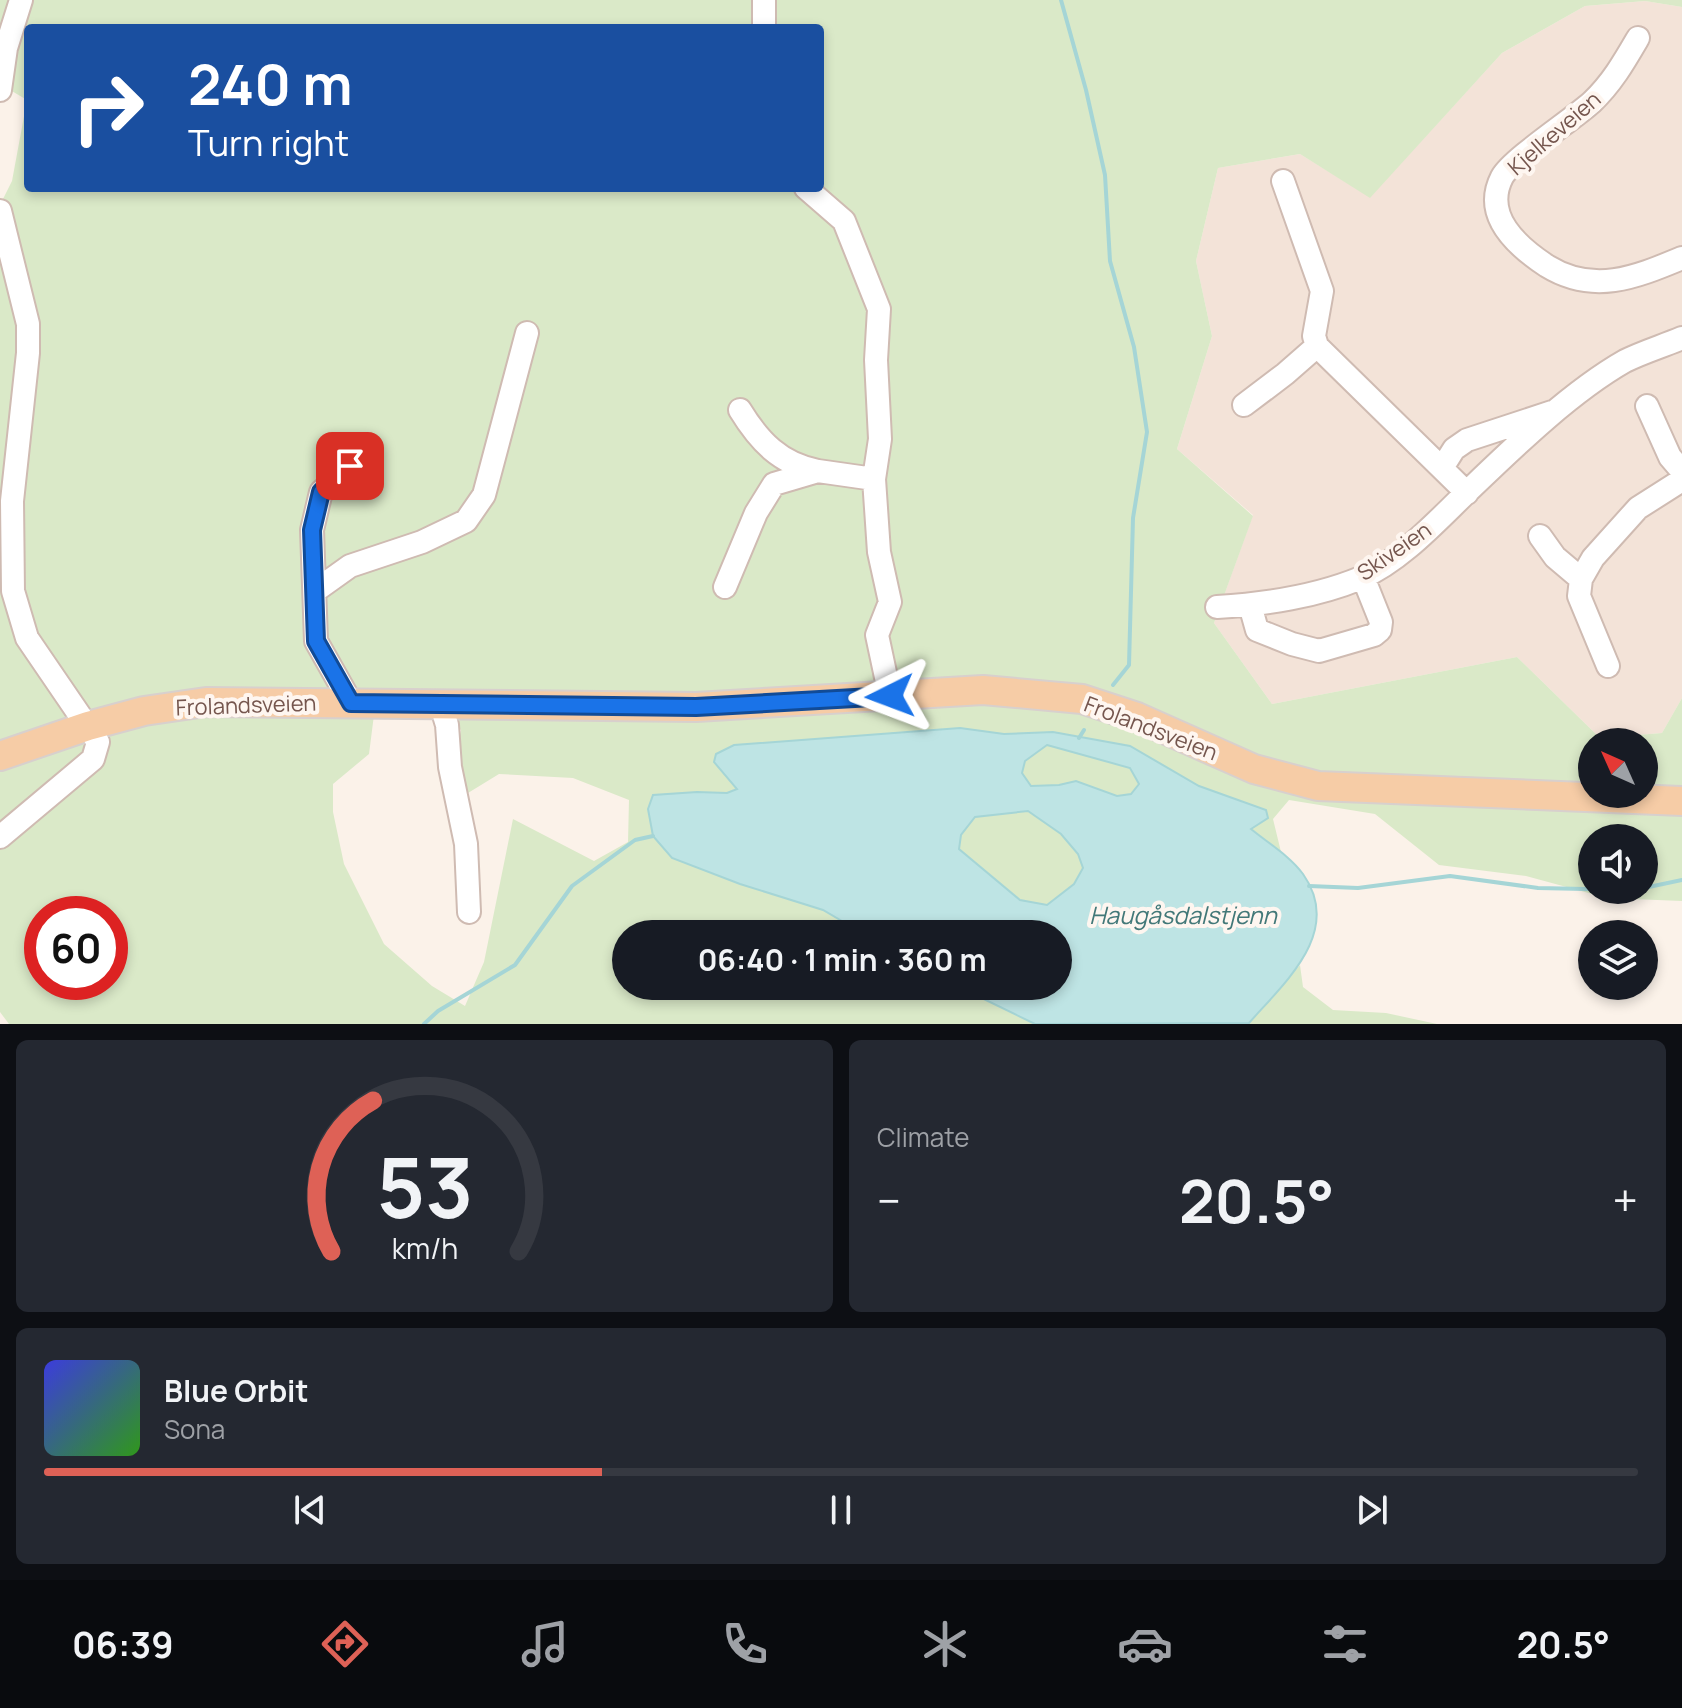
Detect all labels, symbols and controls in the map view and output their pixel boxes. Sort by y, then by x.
text: 240 m [188,45,353,122]
icon: right [56,56,160,160]
street label: Kjelkeveien [1501,84,1607,182]
text: Turn right [188,118,349,167]
pin [316,432,384,500]
icon: arrive [328,444,372,488]
street label: Skiveien [1351,515,1437,587]
position arrow [848,654,932,738]
street label: Frolandsveien [175,688,317,722]
street label: Frolandsveien [1080,689,1222,767]
north arrow [1578,728,1658,808]
map controls [1578,728,1658,1000]
button: sound [1578,824,1658,904]
speed limit sign: 60 [24,896,128,1000]
water label: Haugåsdalstjenn [1089,898,1278,931]
button: layers [1578,920,1658,1000]
text: 06:40 · 1 min · 360 m [698,939,986,980]
text: Climate [877,1119,969,1155]
text: 53 [376,1129,473,1243]
text: 20.5° [1179,1159,1334,1241]
text: − [877,1170,901,1230]
text: + [1613,1170,1638,1230]
text: km/h [391,1229,458,1268]
text: Blue Orbit [164,1370,309,1411]
text: Sona [164,1411,225,1447]
icon: previous [288,1488,332,1532]
icon: pause [819,1488,863,1532]
icon: next [1350,1488,1394,1532]
icon: directions [317,1616,373,1672]
icon: music [517,1616,573,1672]
icon: phone [717,1616,773,1672]
icon: climate [917,1616,973,1672]
icon: car [1117,1616,1173,1672]
icon: filters [1317,1616,1373,1672]
text: 06:39 [72,1620,174,1669]
text: 20.5° [1517,1620,1610,1669]

